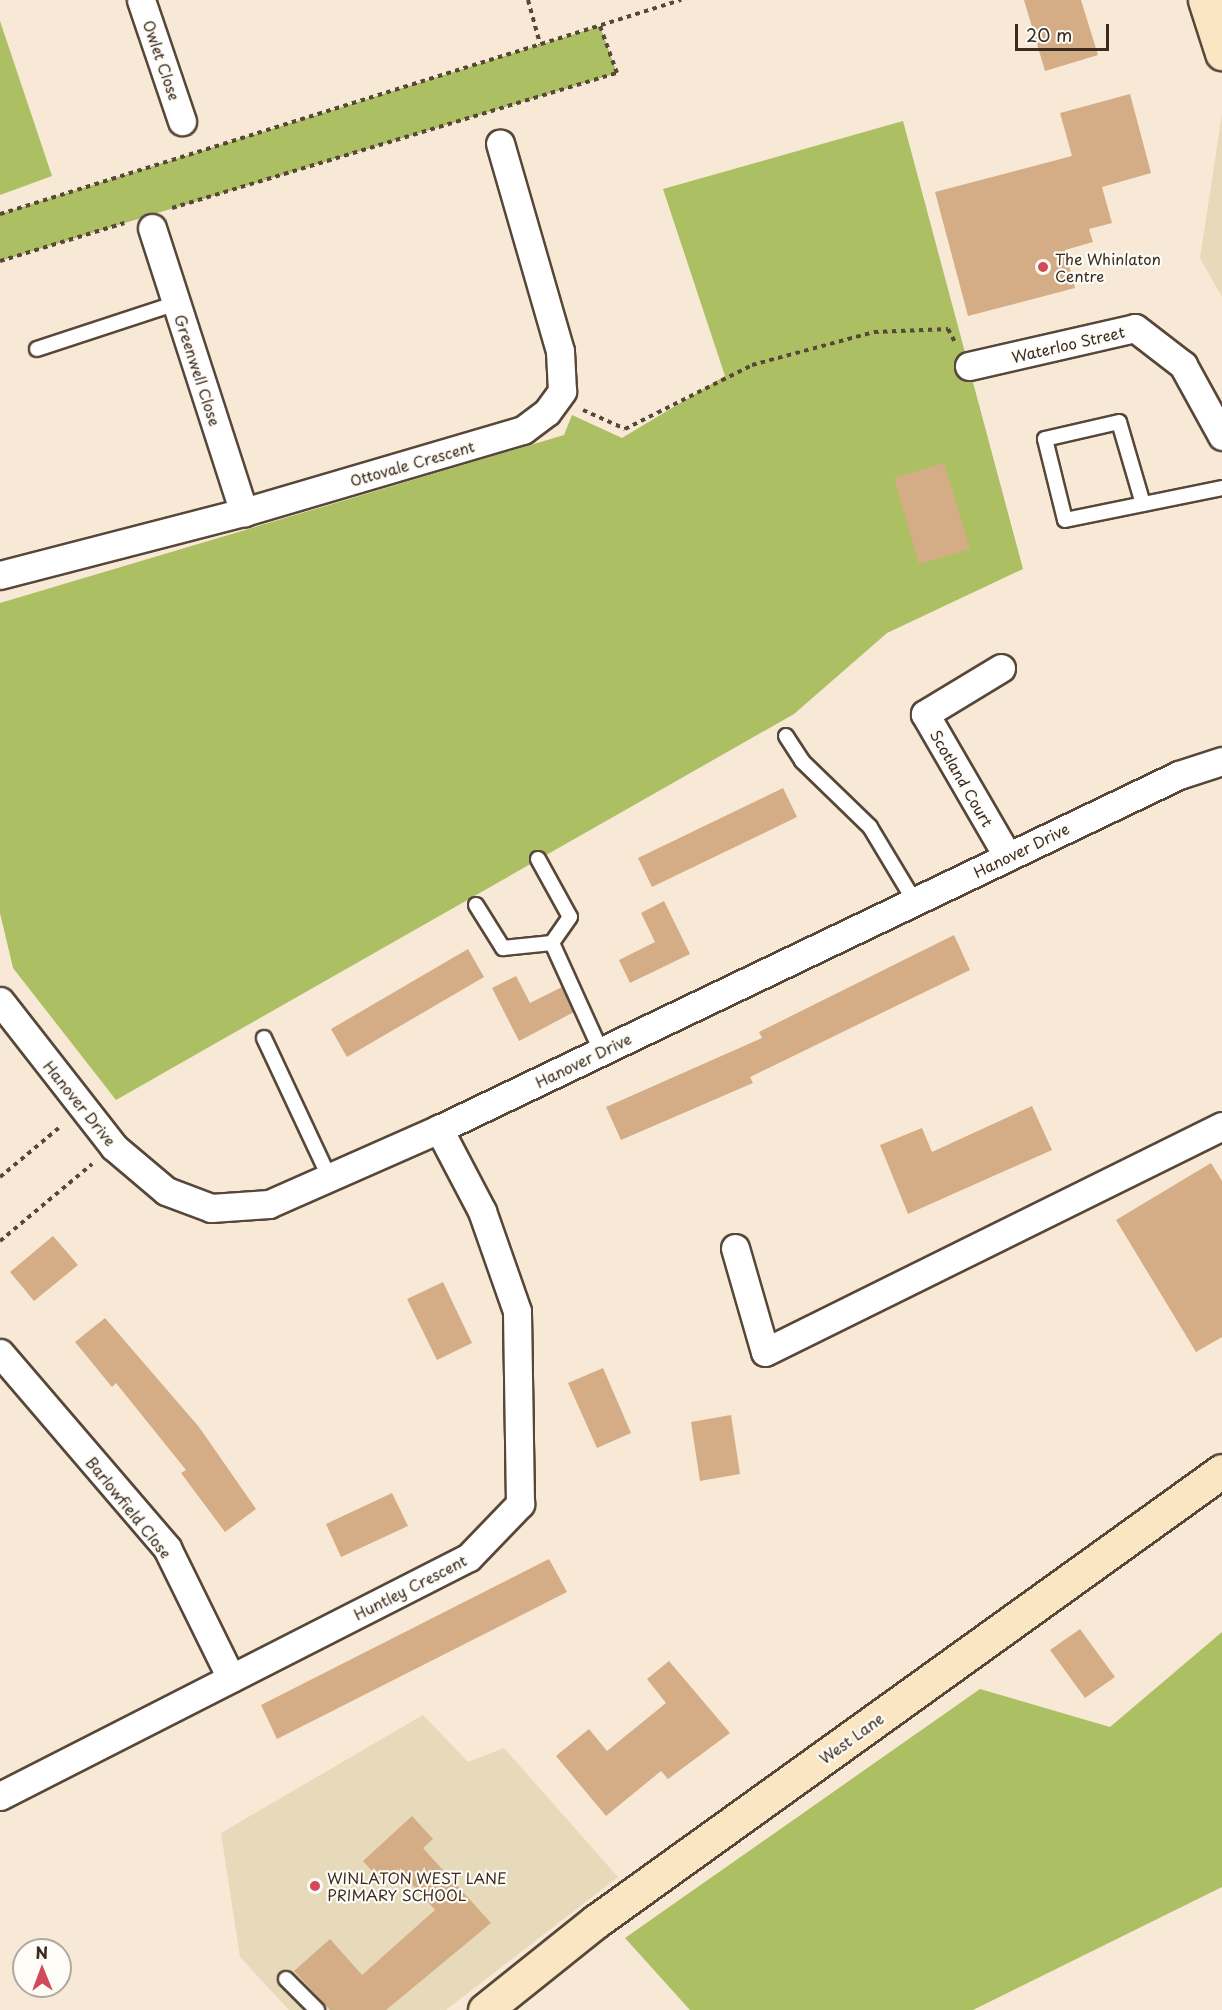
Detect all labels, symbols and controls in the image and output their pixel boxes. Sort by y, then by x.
scale bar [1018,12,1112,50]
street label: Owlet Close [140,17,184,103]
text: 20 m [1026,21,1072,48]
place label: The Whinlaton Centre [1055,249,1160,284]
marker: The Whinlaton Centre [1036,260,1050,274]
street label: Greenwell Close [171,312,225,428]
street label: Waterloo Street [1010,322,1126,366]
street label: Ottovale Crescent [348,437,476,489]
street label: Scotland Court [927,726,997,830]
street label: Hanover Drive [970,819,1072,881]
street label: Hanover Drive [532,1029,634,1091]
street label: Hanover Drive [40,1057,120,1149]
street label: Barlowfield Close [83,1453,175,1561]
street label: Huntley Crescent [350,1551,470,1623]
street label: West Lane [815,1709,887,1767]
place label: WINLATON WEST LANE PRIMARY SCHOOL [327,1868,507,1903]
marker: WINLATON WEST LANE PRIMARY SCHOOL [308,1879,322,1893]
north arrow [12,1938,72,1998]
text: N [35,1940,48,1964]

